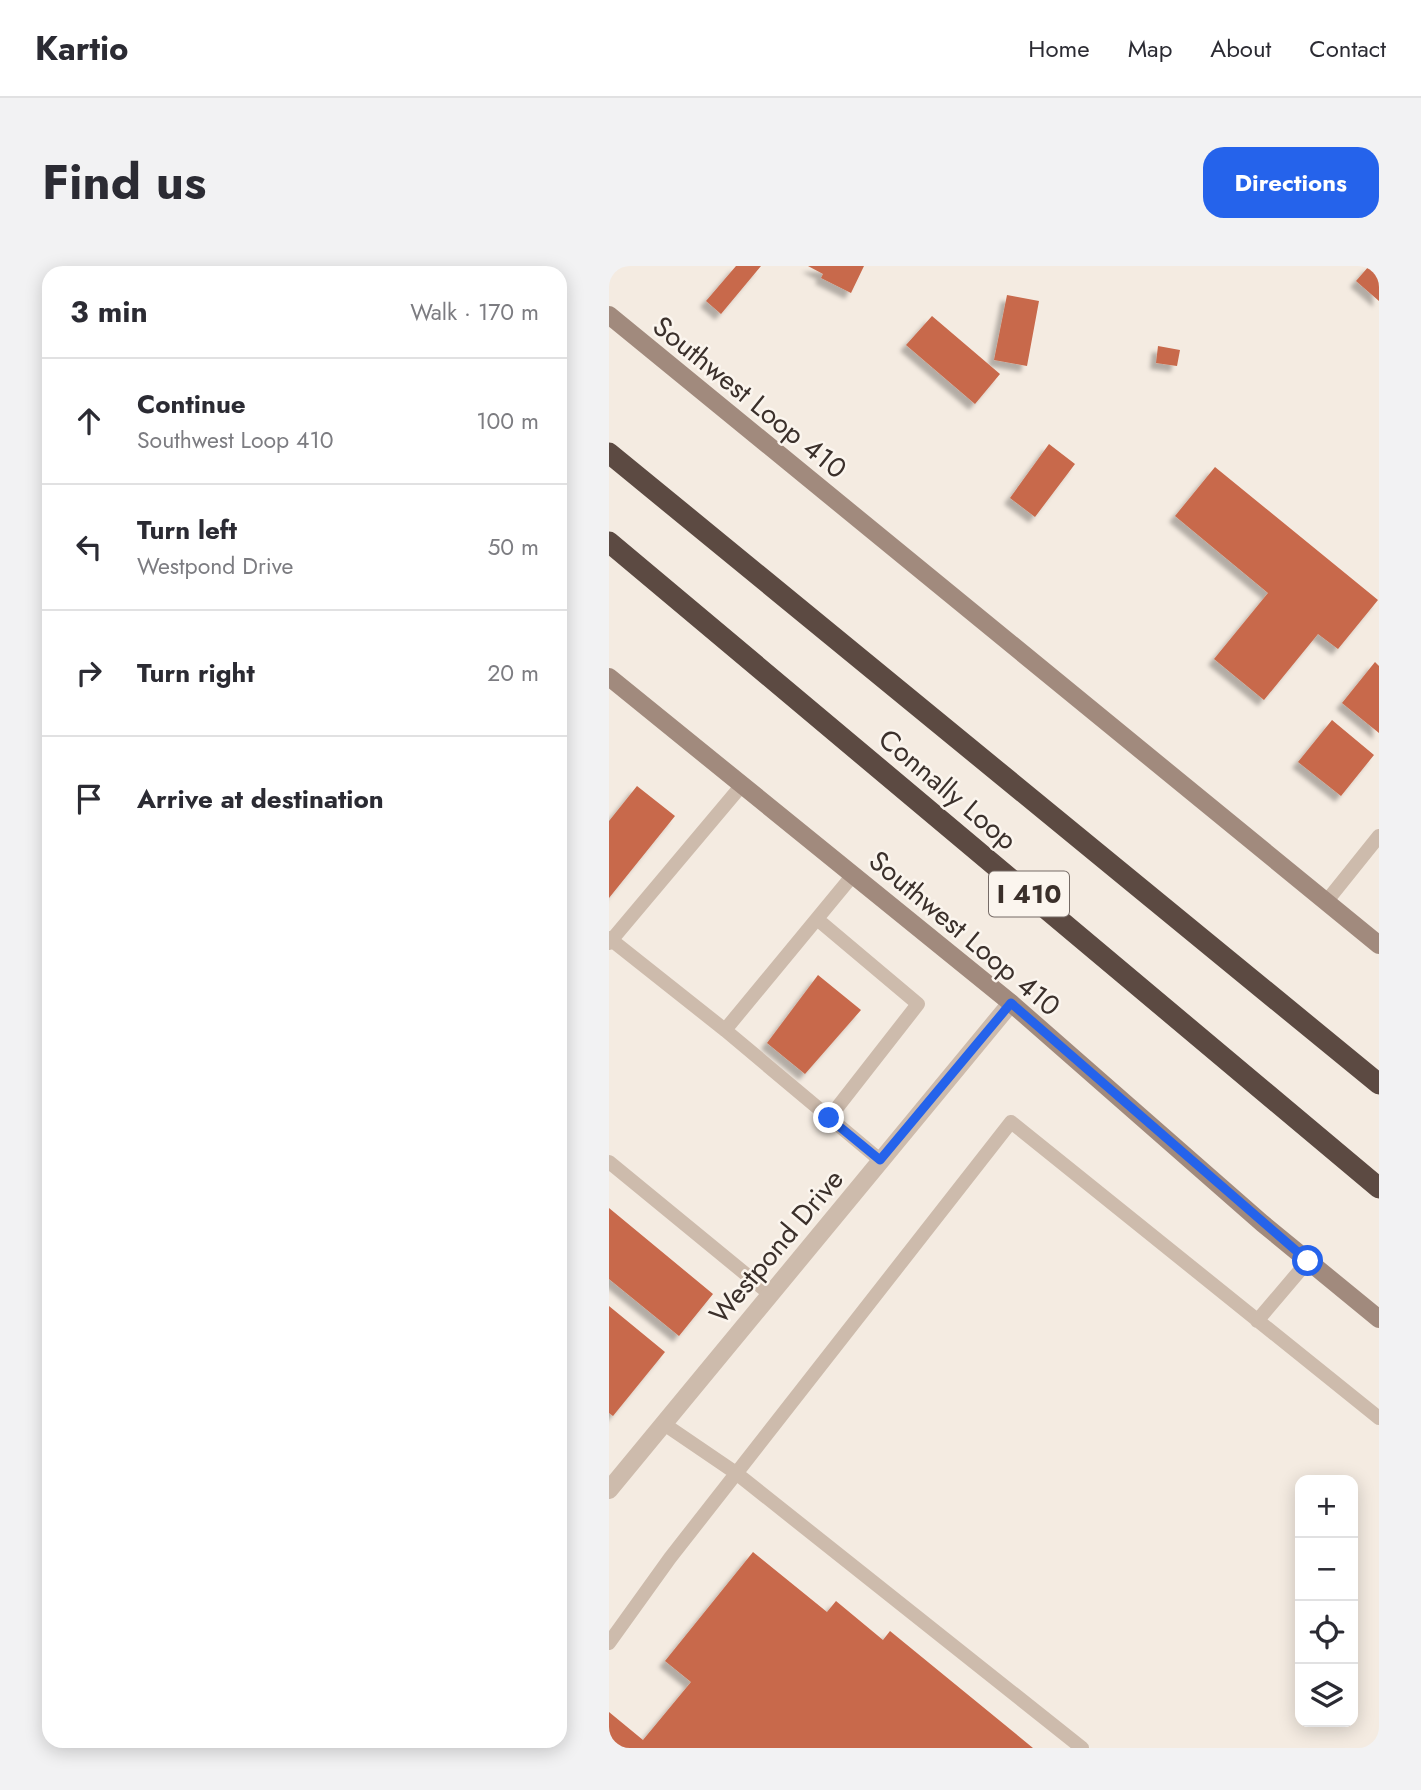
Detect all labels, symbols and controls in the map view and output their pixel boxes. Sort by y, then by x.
text: Kartio [35,25,129,72]
text: Home [1028,31,1090,66]
text: Map [1128,31,1172,66]
text: About [1210,31,1271,66]
text: Contact [1309,31,1386,66]
text: Find us [42,147,206,217]
button: Directions [1203,147,1379,218]
text: 3 min [70,290,148,333]
text: Walk · 170 m [410,295,539,329]
street label: Southwest Loop 410 [644,306,856,489]
text: Continue [137,385,246,423]
icon: ahead [70,402,108,440]
text: 100 m [476,404,539,438]
text: Southwest Loop 410 [137,423,334,457]
text: Turn left [137,511,237,549]
icon: left [70,528,108,566]
text: 50 m [487,530,539,564]
text: Westpond Drive [137,549,293,583]
icon: right [70,654,108,692]
text: Turn right [137,654,255,692]
text: 20 m [487,656,539,690]
street label: Connally Loop [869,719,1026,860]
icon: arrive [70,780,108,818]
text: Arrive at destination [137,780,384,818]
street label: Southwest Loop 410 [860,841,1070,1026]
road number: I 410 [989,872,1069,916]
route end [813,1102,844,1133]
street label: Westpond Drive [699,1160,853,1332]
route start [1292,1245,1323,1276]
map controls [1295,1475,1358,1727]
button: + [1295,1475,1358,1538]
button: − [1295,1538,1358,1601]
button: locate [1295,1601,1358,1664]
button: layers [1295,1664,1358,1727]

